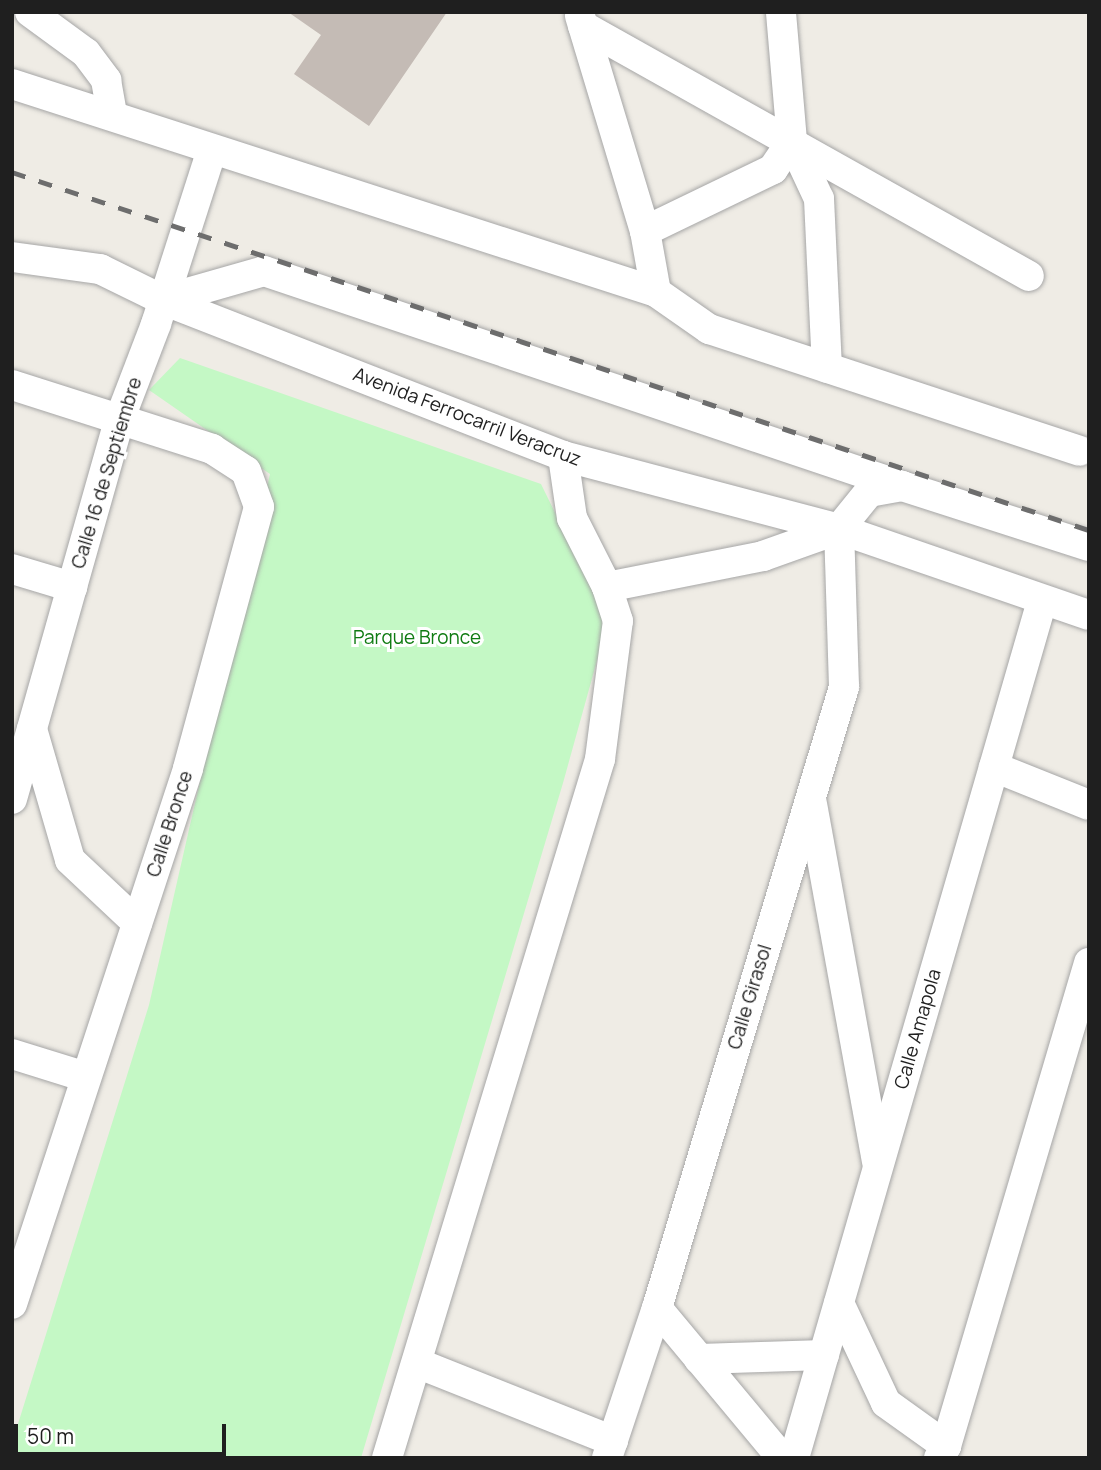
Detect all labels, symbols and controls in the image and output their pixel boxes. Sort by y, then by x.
street label: Avenida Ferrocarril Veracruz [350,363,584,471]
street label: Calle 16 de Septiembre [67,375,147,571]
park label: Parque Bronce [353,627,481,649]
street label: Calle Bronce [142,768,198,880]
street label: Calle Girasol [723,942,777,1052]
street label: Calle Amapola [890,966,946,1092]
scale bar [18,1410,229,1454]
text: 50 m [27,1422,74,1450]

